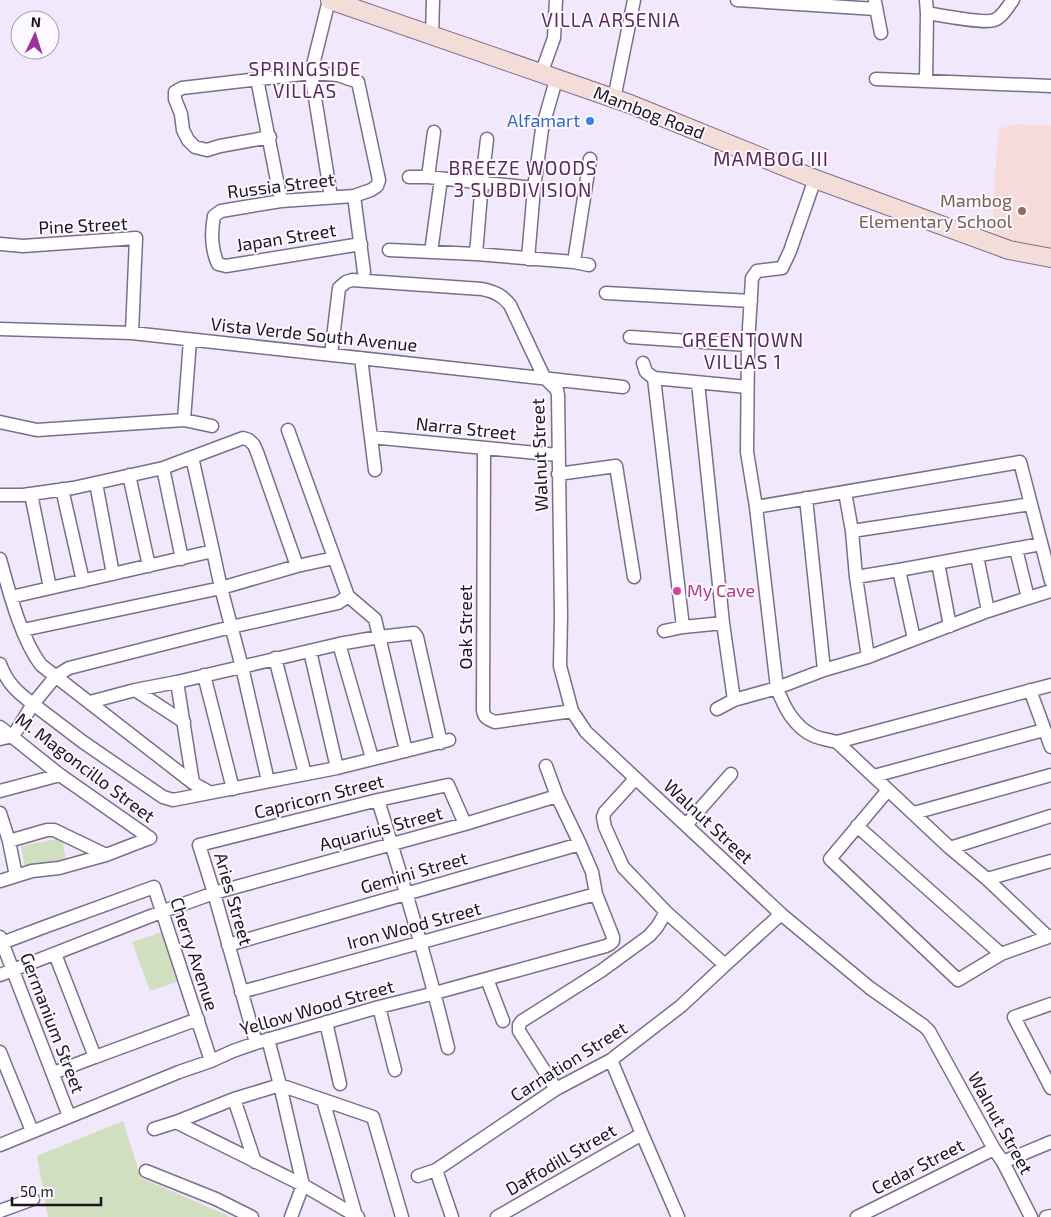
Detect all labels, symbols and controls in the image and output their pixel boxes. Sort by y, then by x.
district label: VILLA ARSENIA [541,8,681,31]
north arrow [10,10,60,60]
text: N [30,13,42,30]
district label: SPRINGSIDE VILLAS [249,57,361,102]
street label: Mambog Road [591,81,708,143]
place label: Alfamart [507,109,580,131]
marker: Alfamart [584,115,596,127]
district label: MAMBOG III [713,146,829,170]
district label: BREEZE WOODS 3 SUBDIVISION [449,156,597,201]
street label: Russia Street [226,167,336,203]
place label: Mambog Elementary School [859,189,1013,232]
marker: Mambog Elementary School [1016,205,1028,217]
street label: Pine Street [38,212,128,238]
street label: Japan Street [234,218,337,256]
street label: Vista Verde South Avenue [210,312,419,356]
district label: GREENTOWN VILLAS 1 [682,328,804,373]
street label: Walnut Street [526,398,552,512]
street label: Narra Street [415,412,518,444]
place label: My Cave [687,579,755,601]
street label: Oak Street [454,584,476,669]
marker: My Cave [671,585,683,597]
street label: M. Magoncillo Street [12,708,160,827]
street label: Capricorn Street [252,769,386,823]
street label: Walnut Street [660,774,758,868]
street label: Aquarius Street [317,801,445,855]
street label: Gemini Street [358,846,470,898]
street label: Aries Street [210,850,258,948]
street label: Cherry Avenue [166,894,224,1013]
street label: Iron Wood Street [344,897,483,953]
street label: Germanium Street [16,949,90,1096]
street label: Yellow Wood Street [237,974,396,1040]
street label: Carnation Street [506,1016,631,1106]
street label: Walnut Street [964,1067,1038,1178]
street label: Daffodill Street [501,1119,620,1200]
street label: Cedar Street [868,1133,968,1199]
scale bar [12,1174,101,1206]
text: 50 m [20,1182,54,1200]

